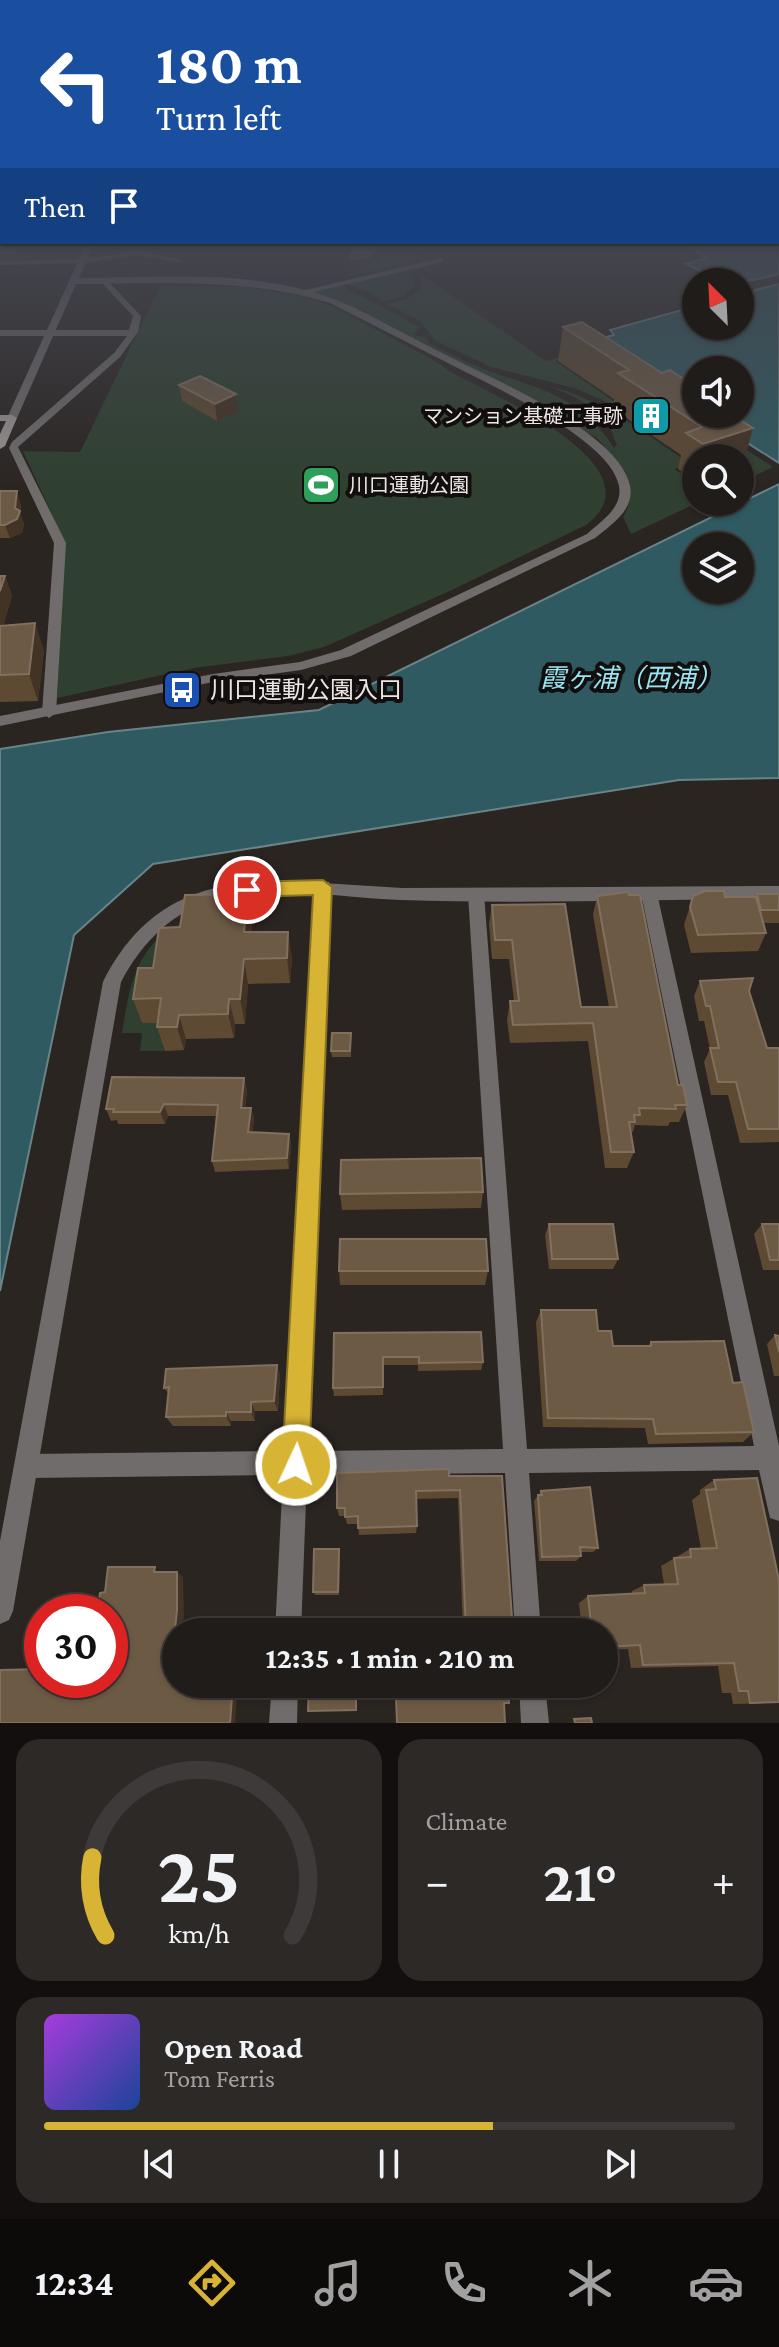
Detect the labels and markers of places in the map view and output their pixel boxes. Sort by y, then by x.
building icon: マンション基礎工事跡 [630,395,672,437]
place label: マンション基礎工事跡 [423,405,623,427]
sports icon: 川口運動公園 [300,464,342,506]
place label: 川口運動公園 [349,474,469,496]
bus stop icon: 川口運動公園入口 [161,669,203,711]
place label: 川口運動公園入口 [210,676,402,703]
pin [213,856,281,924]

